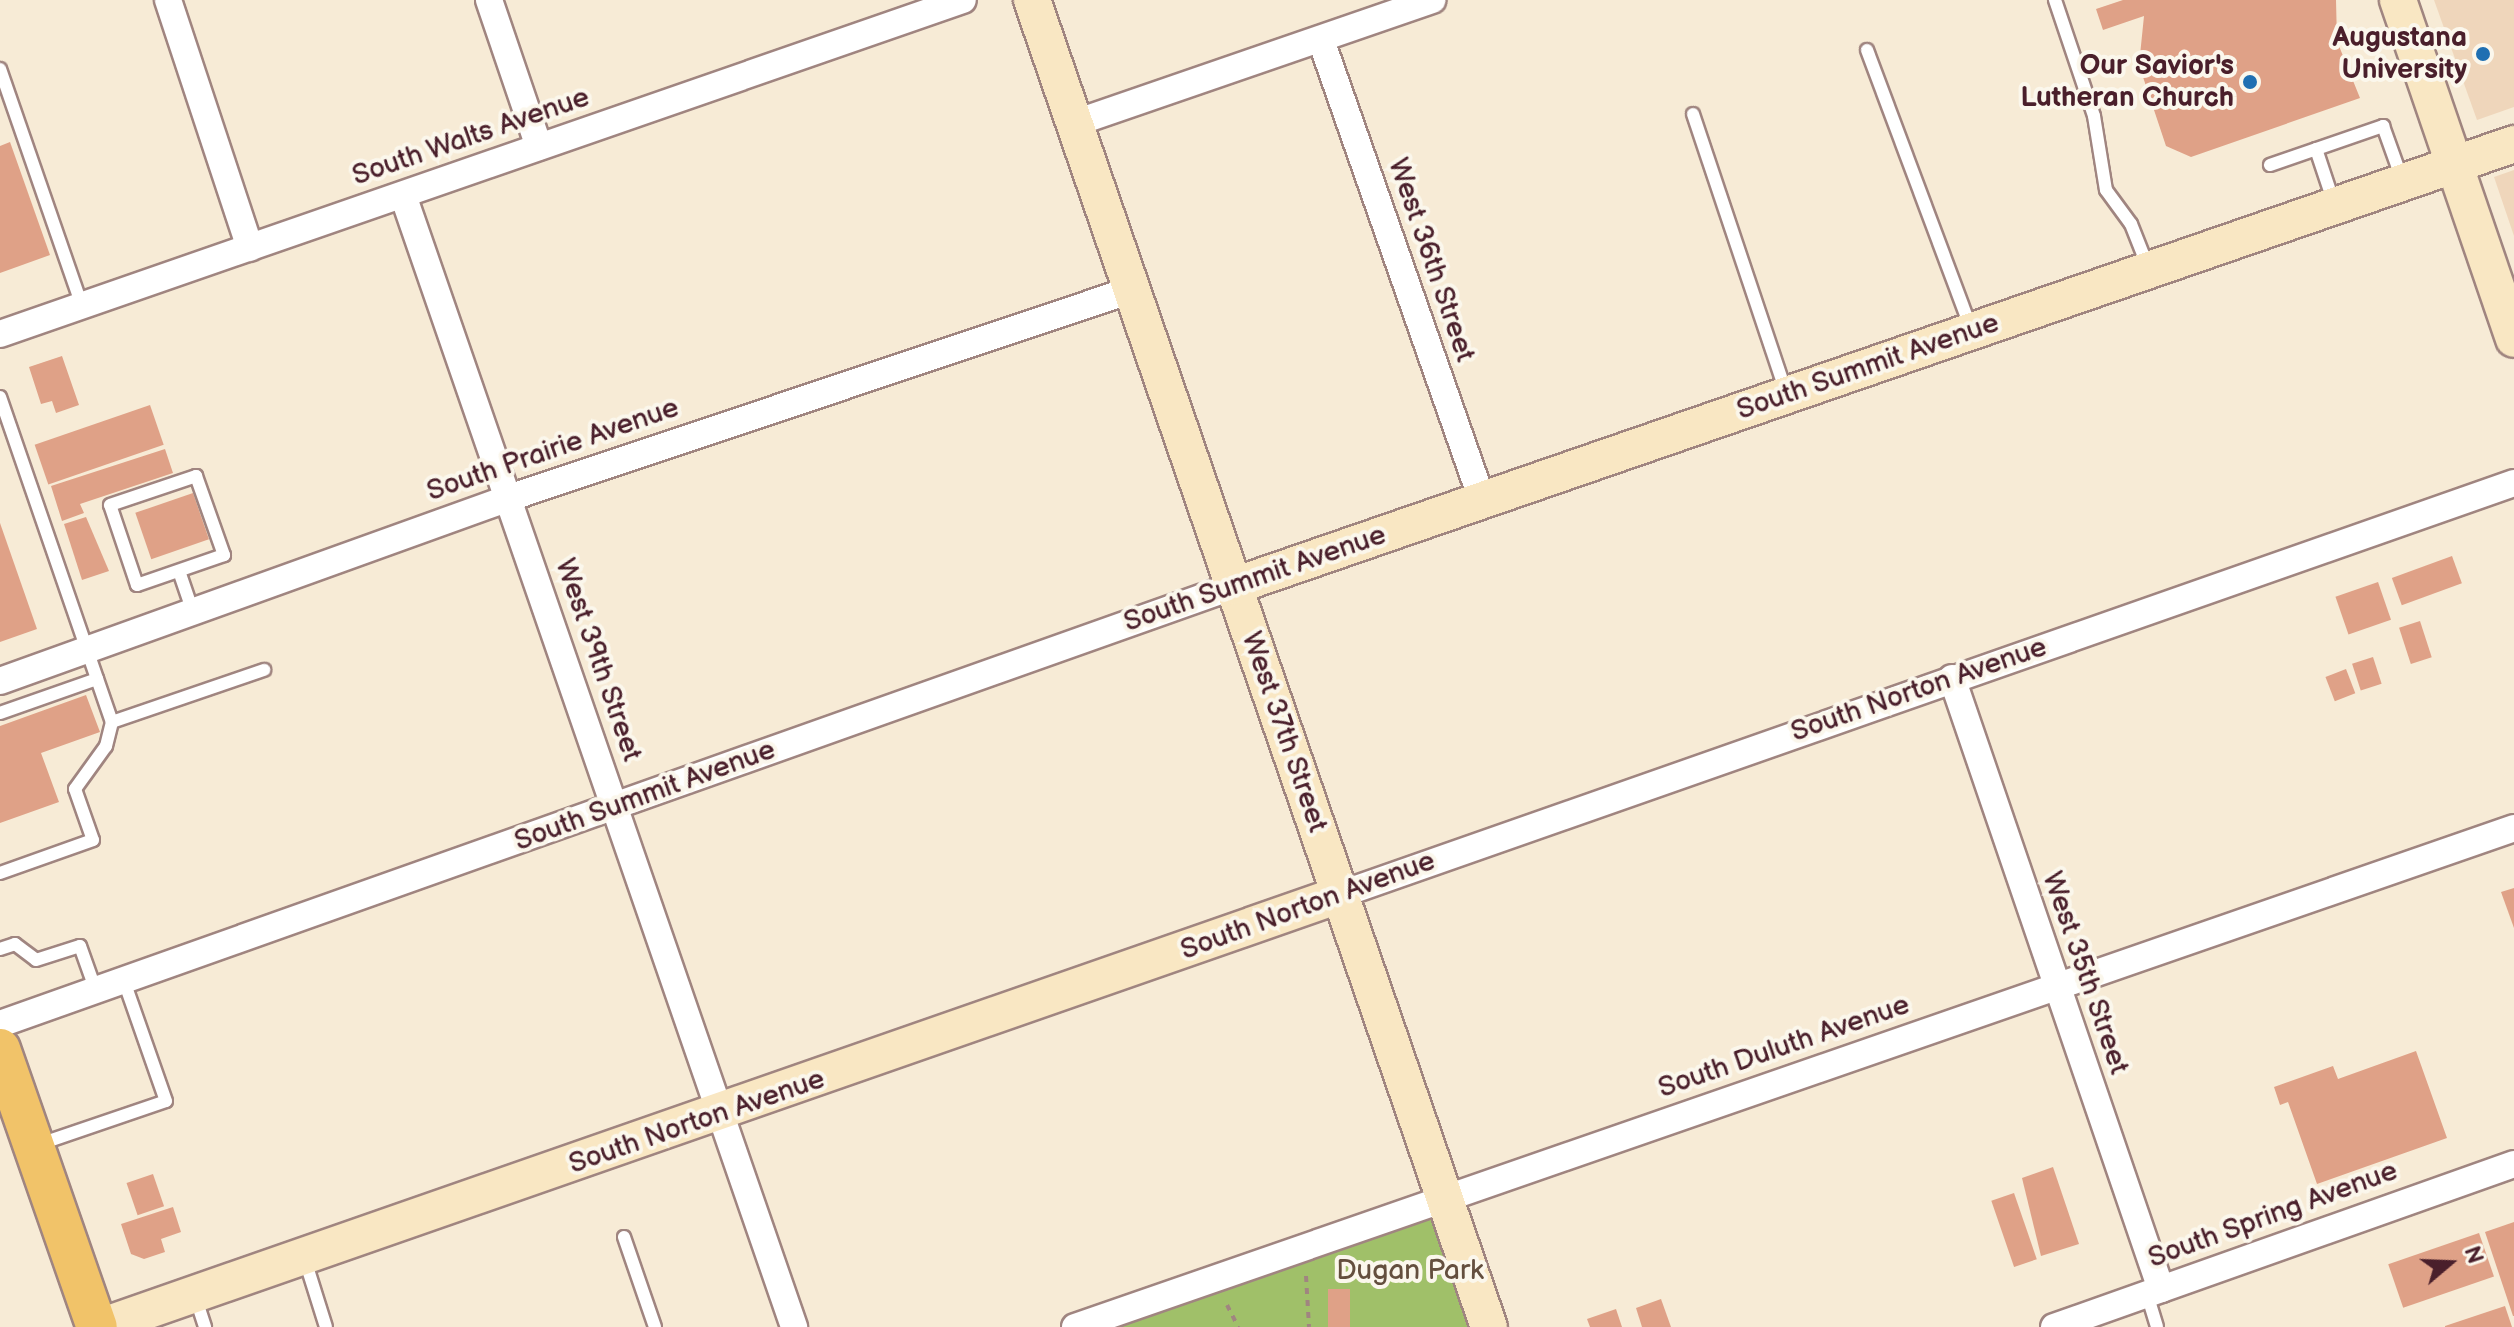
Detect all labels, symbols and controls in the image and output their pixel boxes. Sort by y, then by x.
place label: Augustana University [2332,21,2467,87]
marker: Augustana University [2474,45,2492,63]
place label: Our Savior's Lutheran Church [2020,49,2234,115]
marker: Our Savior's Lutheran Church [2241,73,2259,91]
street label: South Walts Avenue [348,80,594,194]
street label: West 36th Street [1380,154,1482,366]
street label: South Summit Avenue [1732,306,2004,428]
street label: South Prairie Avenue [423,391,683,509]
street label: South Summit Avenue [1119,518,1391,640]
street label: West 39th Street [548,554,648,766]
street label: West 37th Street [1234,627,1334,837]
street label: South Norton Avenue [1787,630,2051,750]
street label: South Summit Avenue [510,733,780,859]
street label: South Norton Avenue [1176,844,1440,968]
street label: West 35th Street [2035,867,2135,1079]
street label: South Duluth Avenue [1654,988,1914,1106]
street label: South Norton Avenue [565,1062,829,1182]
street label: South Spring Avenue [2144,1154,2402,1276]
north arrow [2410,1223,2490,1303]
text: N [2458,1243,2489,1267]
park label: Dugan Park [1336,1254,1484,1288]

